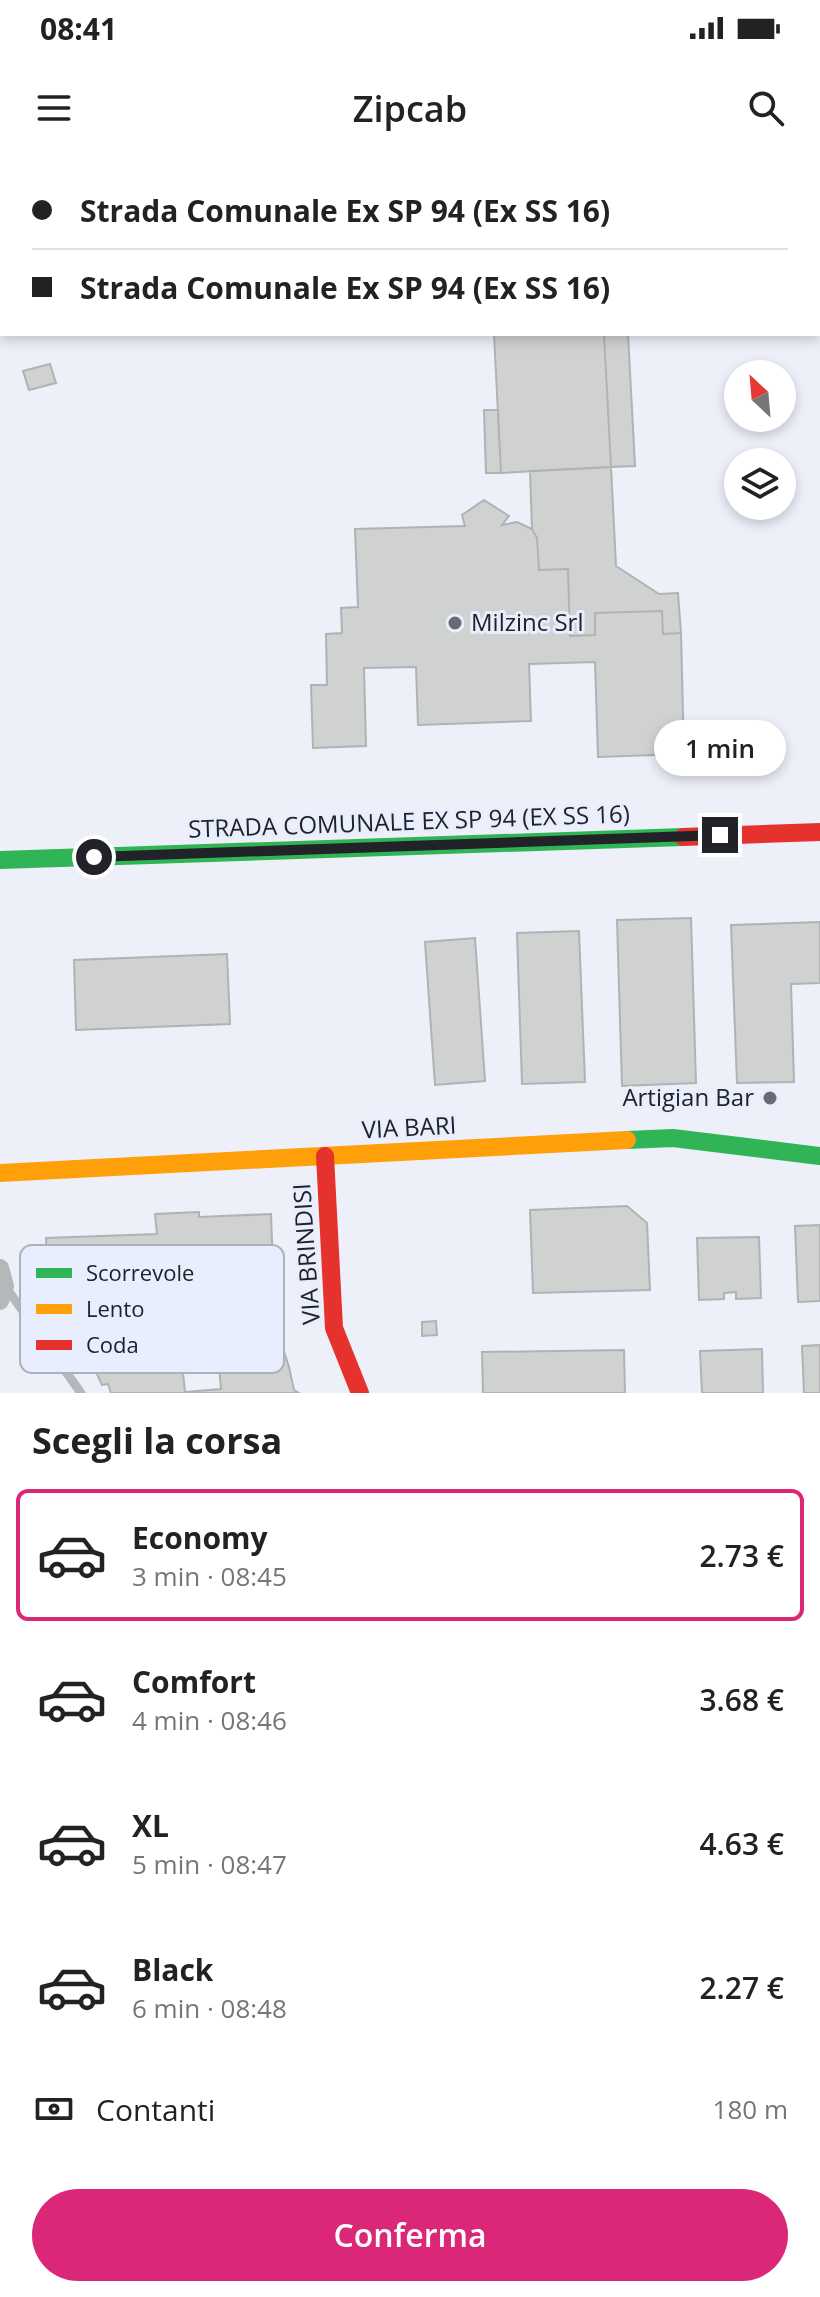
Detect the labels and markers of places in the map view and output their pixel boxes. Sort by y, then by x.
place label: Milzinc Srl [471,605,584,638]
marker: Milzinc Srl [446,614,464,632]
place label: Artigian Bar [622,1080,754,1113]
marker: Artigian Bar [761,1089,779,1107]

